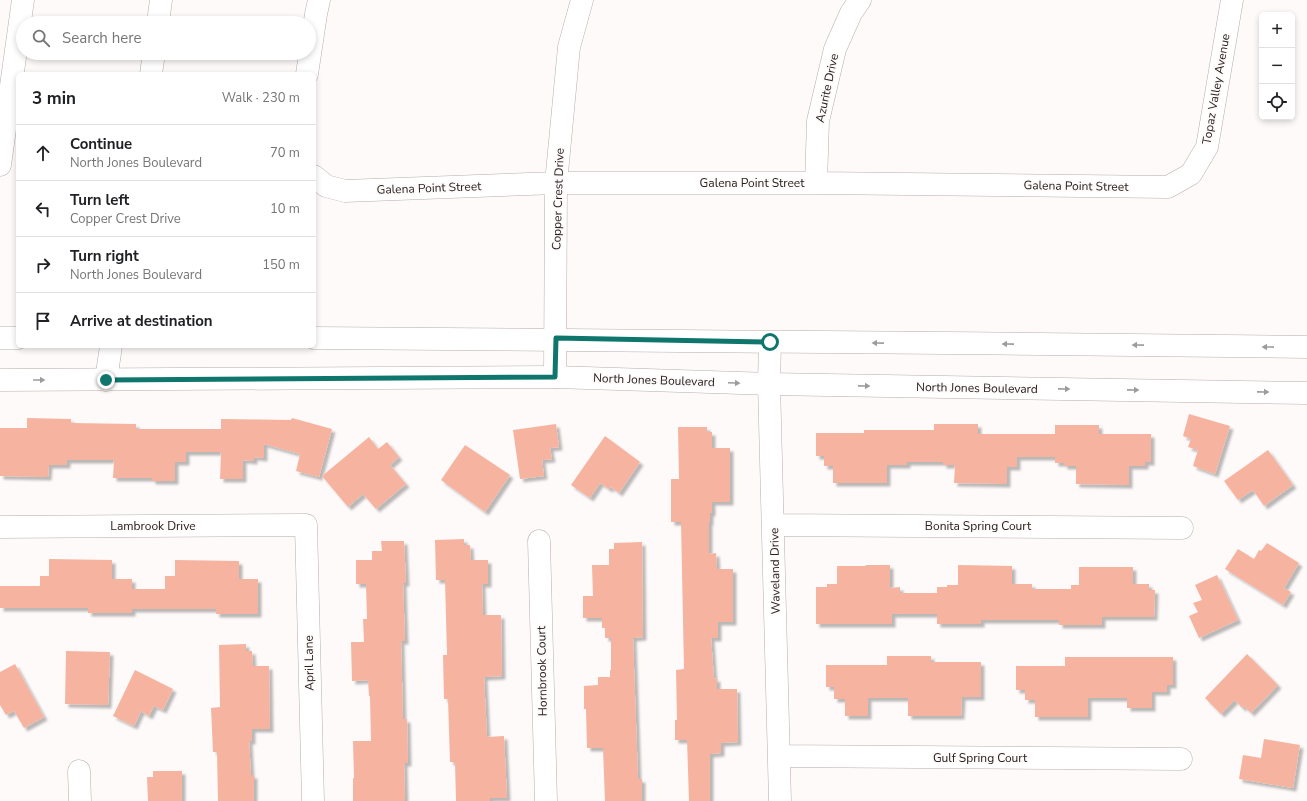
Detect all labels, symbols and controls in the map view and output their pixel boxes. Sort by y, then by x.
map controls [1259,12,1295,120]
button: + [1259,12,1295,48]
search box [16,16,316,60]
icon: search [30,27,52,49]
text: Search here [62,28,142,48]
street label: Topaz Valley Avenue [1198,32,1234,146]
button: − [1259,48,1295,84]
street label: Azurite Drive [812,52,842,124]
button: locate [1259,84,1295,120]
text: 3 min [32,87,76,110]
text: Walk · 230 m [222,89,300,107]
text: Continue [70,134,132,154]
icon: ahead [32,142,54,164]
text: 70 m [270,144,300,162]
street label: Copper Crest Drive [548,148,568,250]
text: North Jones Boulevard [70,154,202,172]
street label: Galena Point Street [700,175,805,191]
street label: Galena Point Street [1023,177,1129,195]
street label: Galena Point Street [376,178,482,198]
text: Turn left [70,190,129,210]
icon: left [32,198,54,220]
text: 10 m [270,200,300,218]
text: Copper Crest Drive [70,210,181,228]
text: Turn right [70,246,139,266]
icon: right [32,254,54,276]
text: 150 m [262,256,300,274]
text: North Jones Boulevard [70,266,202,284]
icon: arrive [32,310,54,332]
text: Arrive at destination [70,311,213,331]
route start [761,333,779,351]
one-way arrow [871,340,884,346]
one-way arrow [1001,341,1014,347]
one-way arrow [1131,342,1144,348]
one-way arrow [1261,344,1274,350]
street label: North Jones Boulevard [593,370,715,390]
route end [97,371,115,389]
one-way arrow [33,377,46,383]
street label: North Jones Boulevard [916,379,1038,397]
one-way arrow [728,380,741,386]
one-way arrow [858,383,871,389]
one-way arrow [1058,386,1071,392]
one-way arrow [1127,387,1140,393]
one-way arrow [1257,389,1270,395]
street label: Lambrook Drive [110,518,196,534]
street label: Bonita Spring Court [925,518,1032,534]
street label: Waveland Drive [766,528,784,614]
street label: Hornbrook Court [533,625,551,716]
street label: April Lane [301,635,317,691]
street label: Gulf Spring Court [933,750,1028,766]

